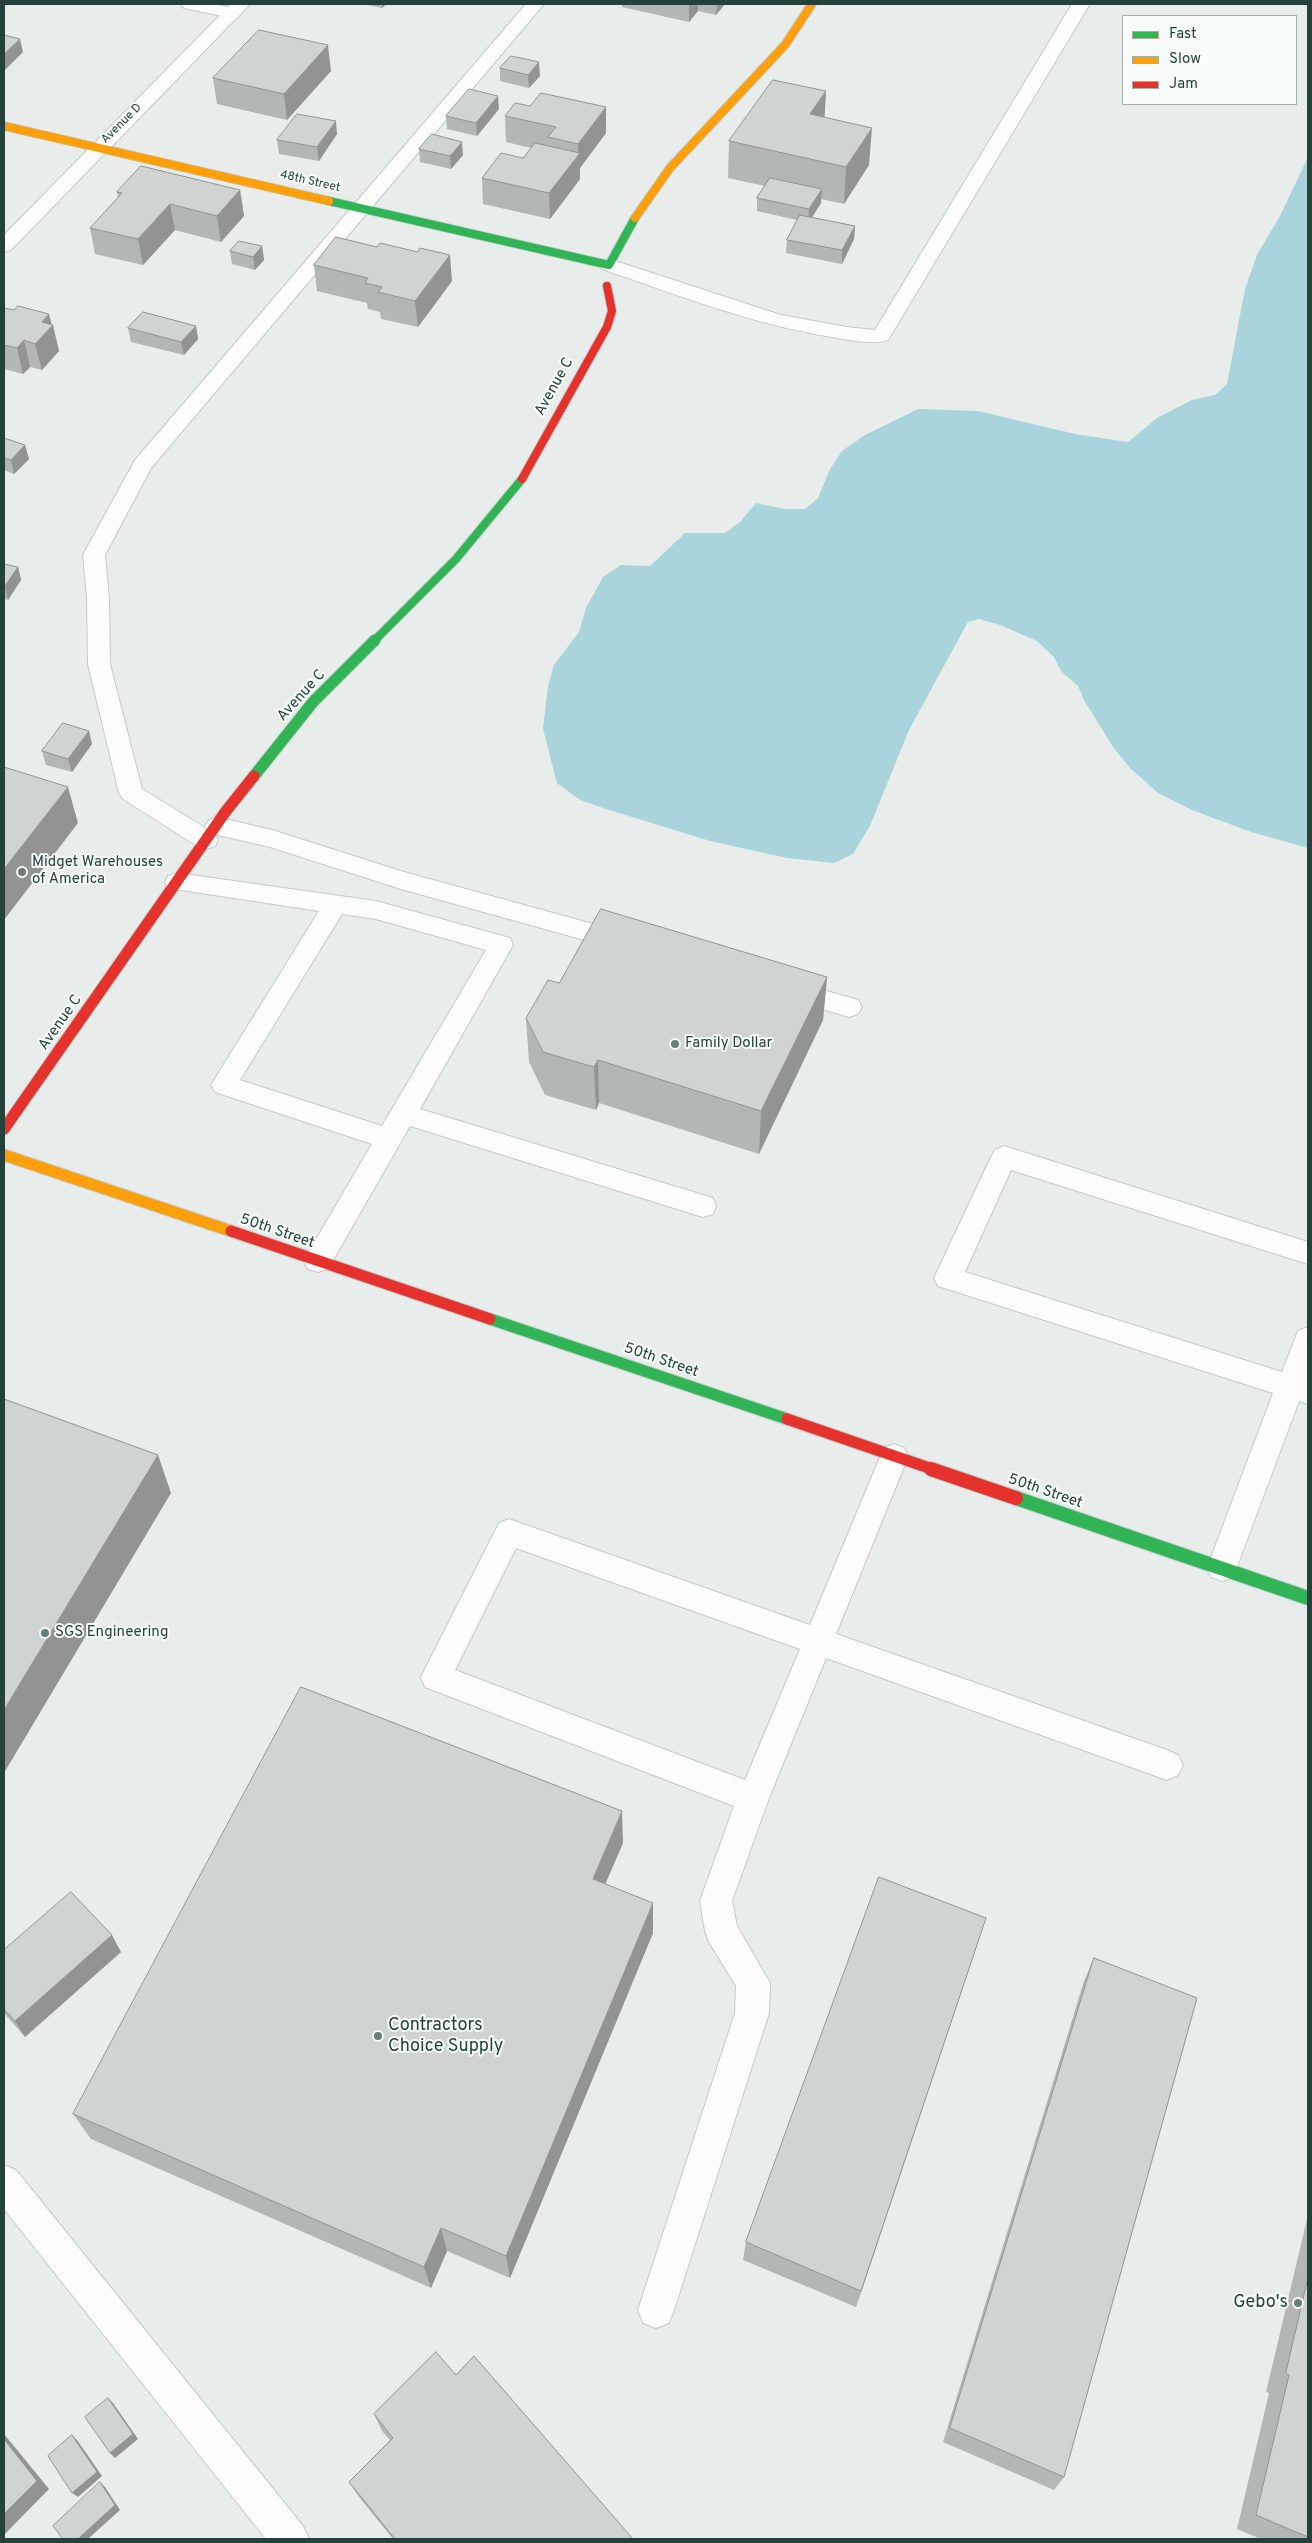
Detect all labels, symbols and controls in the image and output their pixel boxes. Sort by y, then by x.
legend [1122,15,1297,105]
text: Fast [1169,25,1197,44]
text: Slow [1169,50,1201,69]
text: Jam [1169,75,1198,94]
street label: Avenue D [99,101,145,147]
street label: 48th Street [278,168,342,196]
street label: Avenue C [532,355,578,419]
street label: Avenue C [274,666,330,726]
place label: Midget Warehouses of America [32,854,163,889]
marker: Midget Warehouses of America [16,866,28,878]
street label: Avenue C [35,992,87,1054]
place label: Family Dollar [685,1035,772,1053]
marker: Family Dollar [669,1038,681,1050]
street label: 50th Street [237,1211,317,1253]
street label: 50th Street [621,1340,701,1382]
street label: 50th Street [1005,1471,1085,1513]
place label: SGS Engineering [55,1624,168,1642]
marker: SGS Engineering [39,1627,51,1639]
place label: Contractors Choice Supply [388,2015,503,2058]
marker: Contractors Choice Supply [372,2030,384,2042]
place label: Gebo's [1233,2292,1288,2314]
marker: Gebo's [1292,2297,1304,2309]

